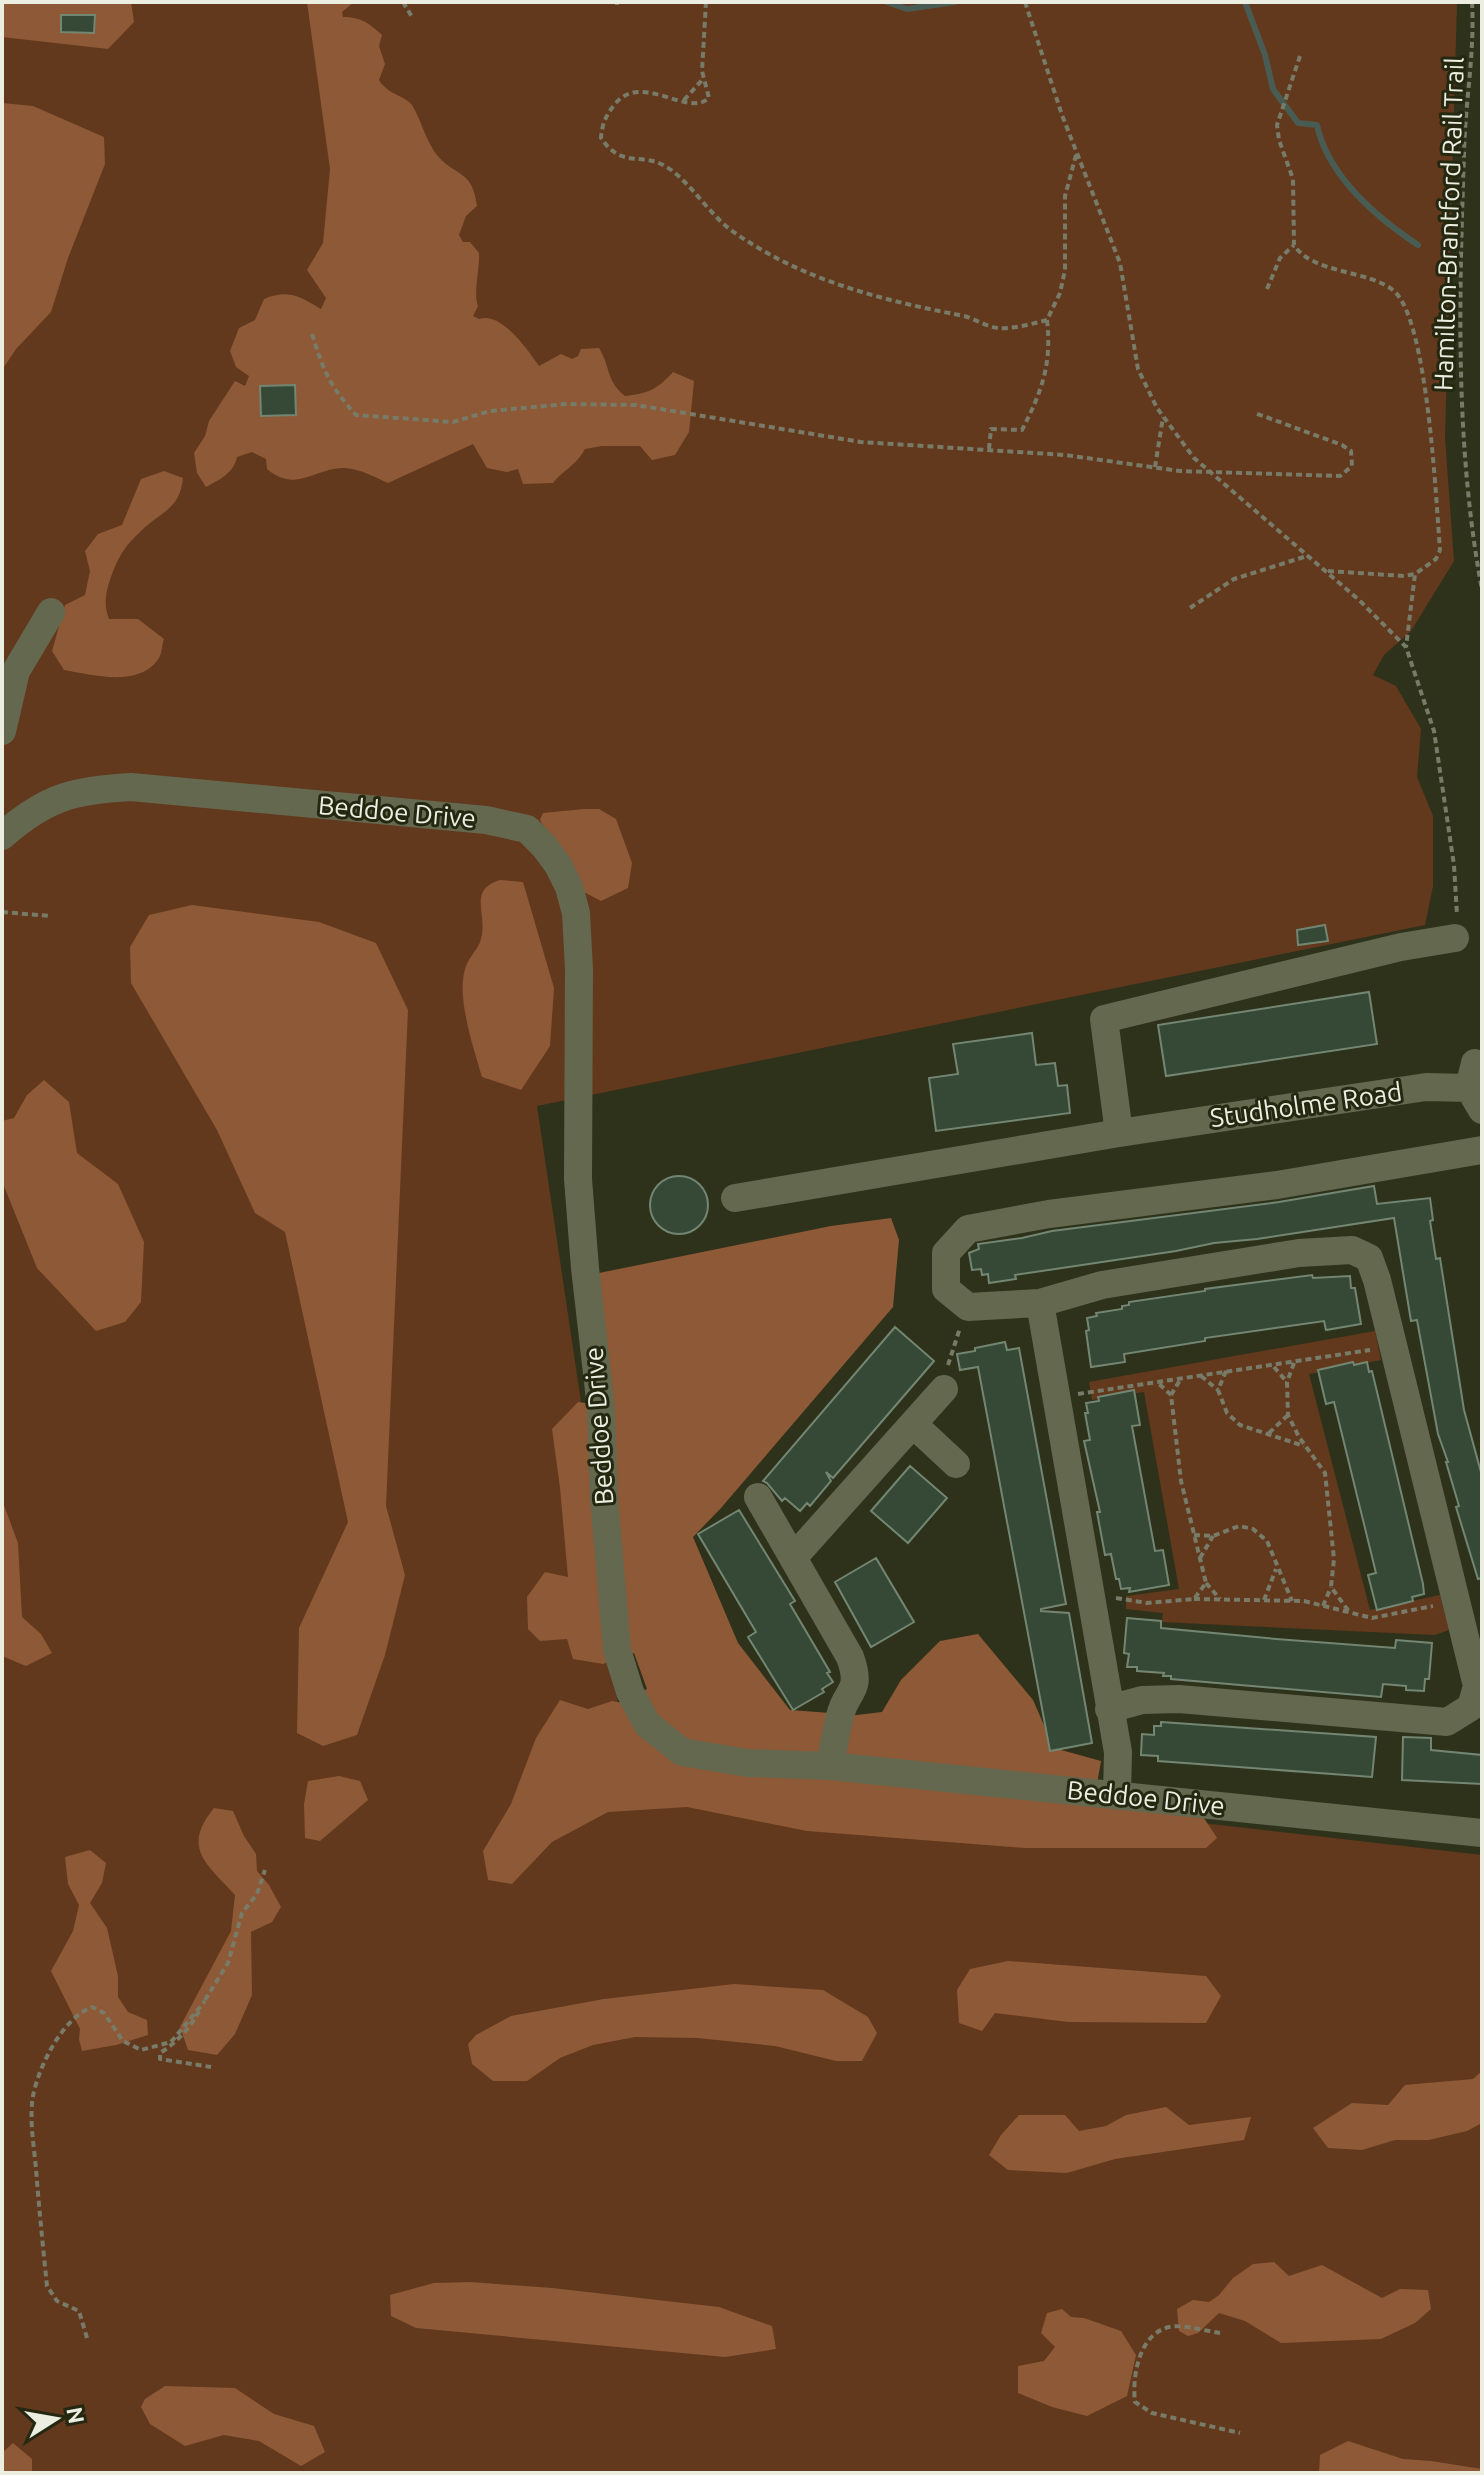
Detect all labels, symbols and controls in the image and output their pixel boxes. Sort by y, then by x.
street label: Hamilton-Brantford Rail Trail [1428,56,1469,391]
street label: Beddoe Drive [317,790,477,833]
street label: Studholme Road [1208,1077,1404,1132]
street label: Beddoe Drive [579,1346,618,1506]
street label: Beddoe Drive [1066,1775,1226,1820]
north arrow [16,2379,96,2459]
text: N [62,2405,90,2426]

